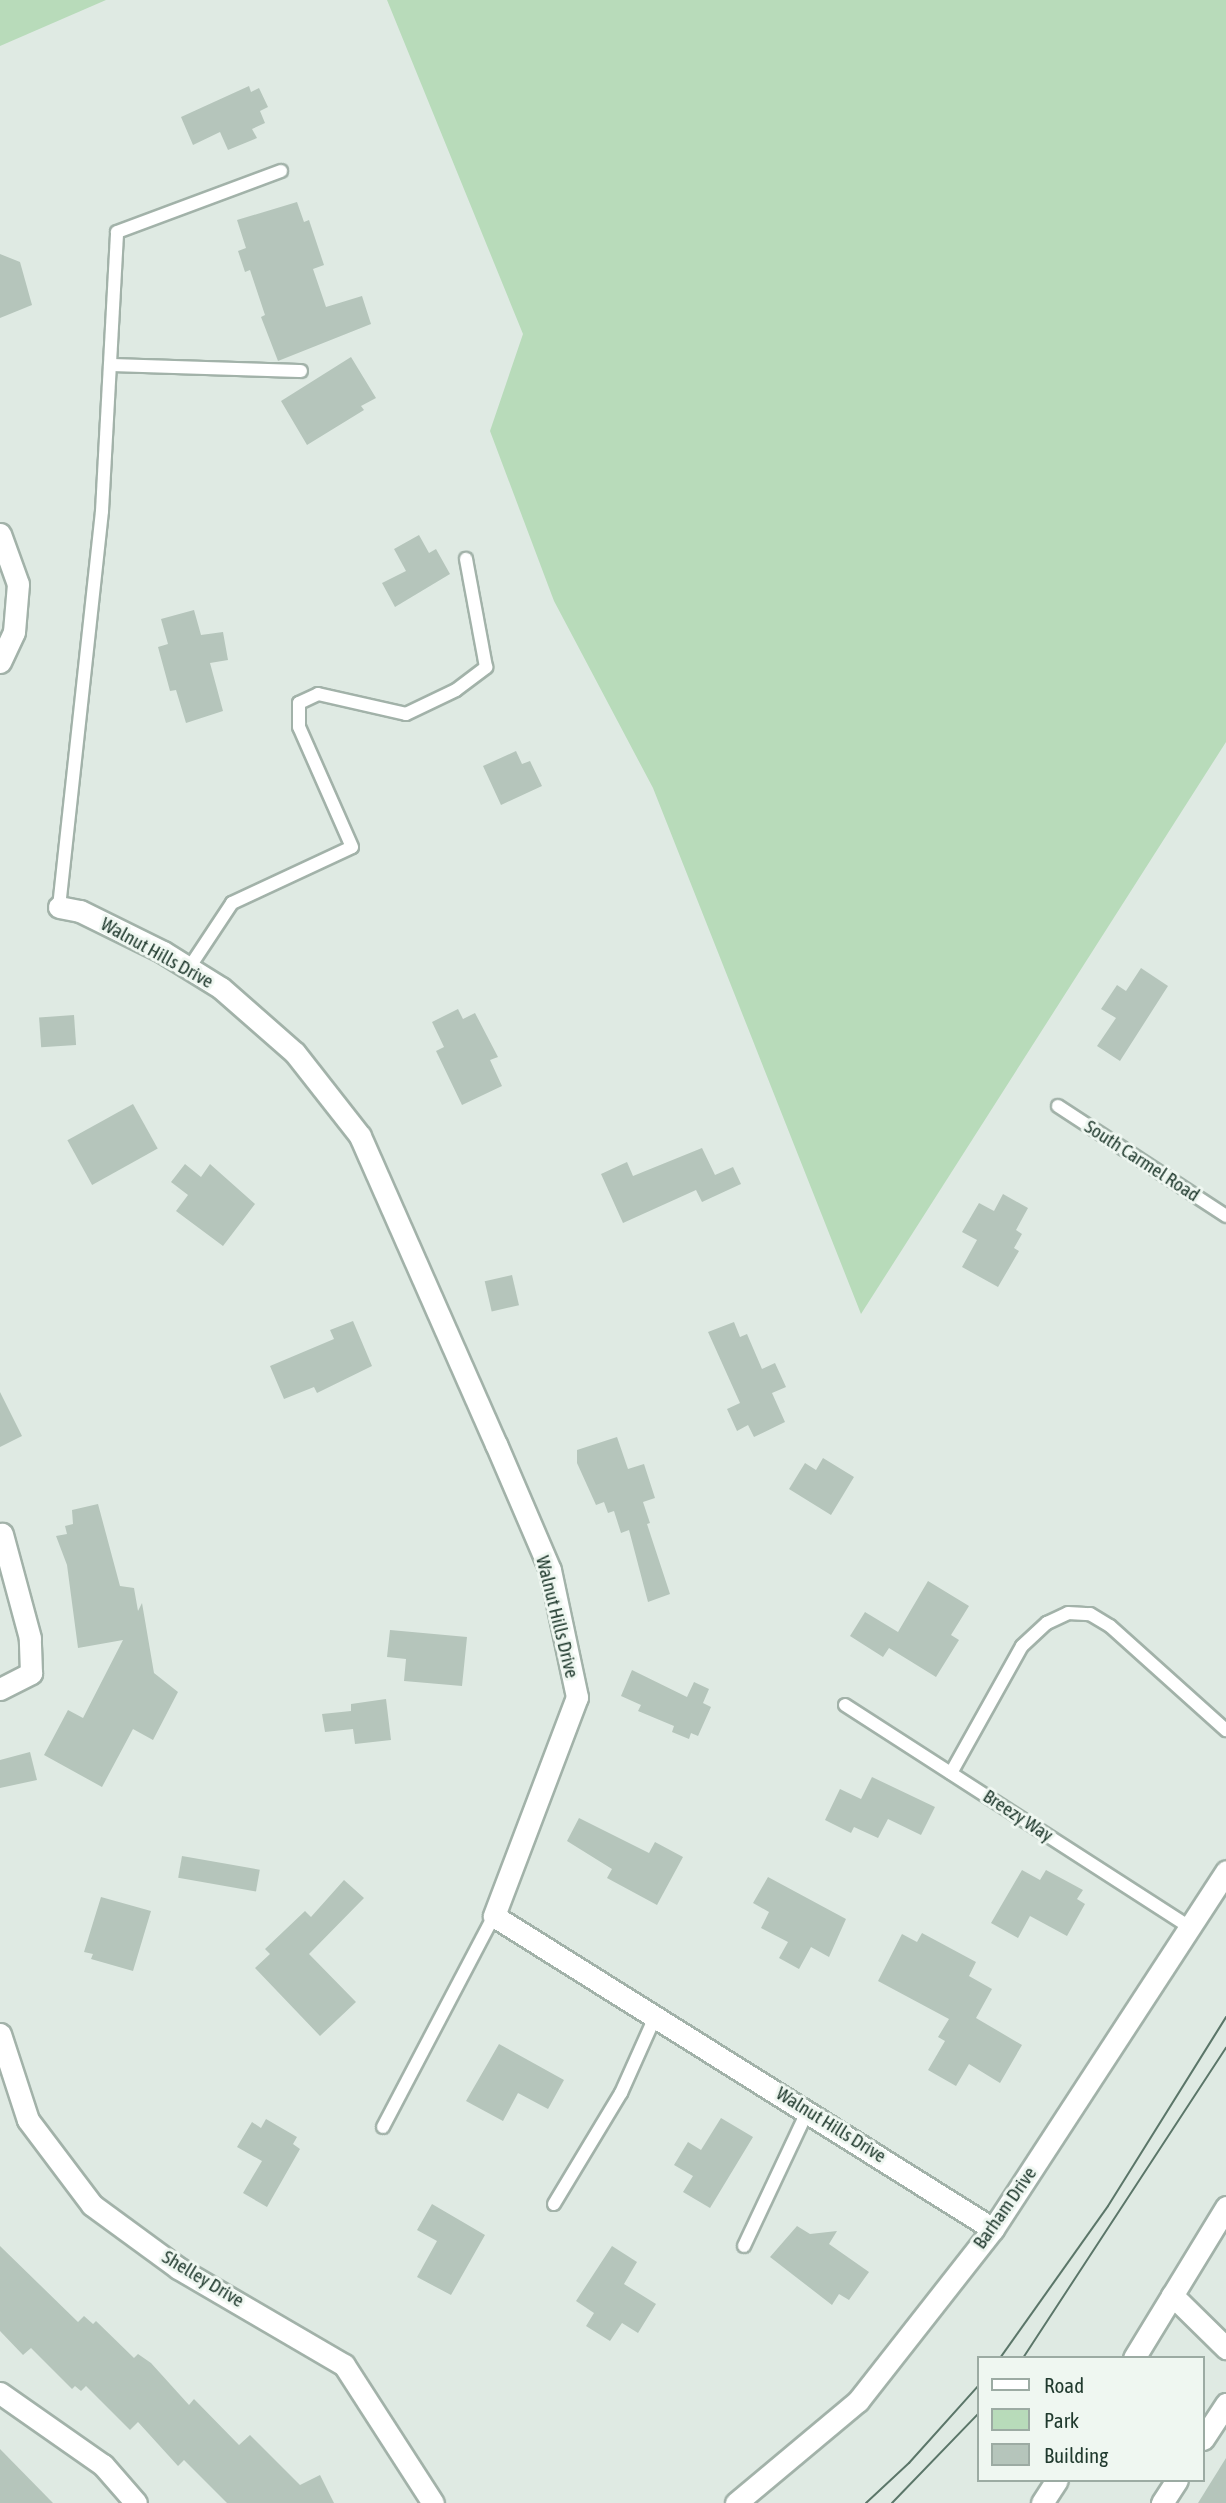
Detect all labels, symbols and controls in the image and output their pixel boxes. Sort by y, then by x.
street label: Walnut Hills Drive [97,913,217,993]
street label: South Carmel Road [1080,1115,1204,1207]
street label: Walnut Hills Drive [531,1553,583,1681]
street label: Breezy Way [979,1785,1057,1847]
street label: Walnut Hills Drive [772,2082,890,2168]
street label: Barham Drive [969,2163,1041,2253]
street label: Shelley Drive [158,2246,248,2312]
legend [978,2356,1205,2482]
text: Road [1044,2373,1084,2397]
text: Park [1044,2408,1079,2432]
text: Building [1044,2443,1108,2467]

